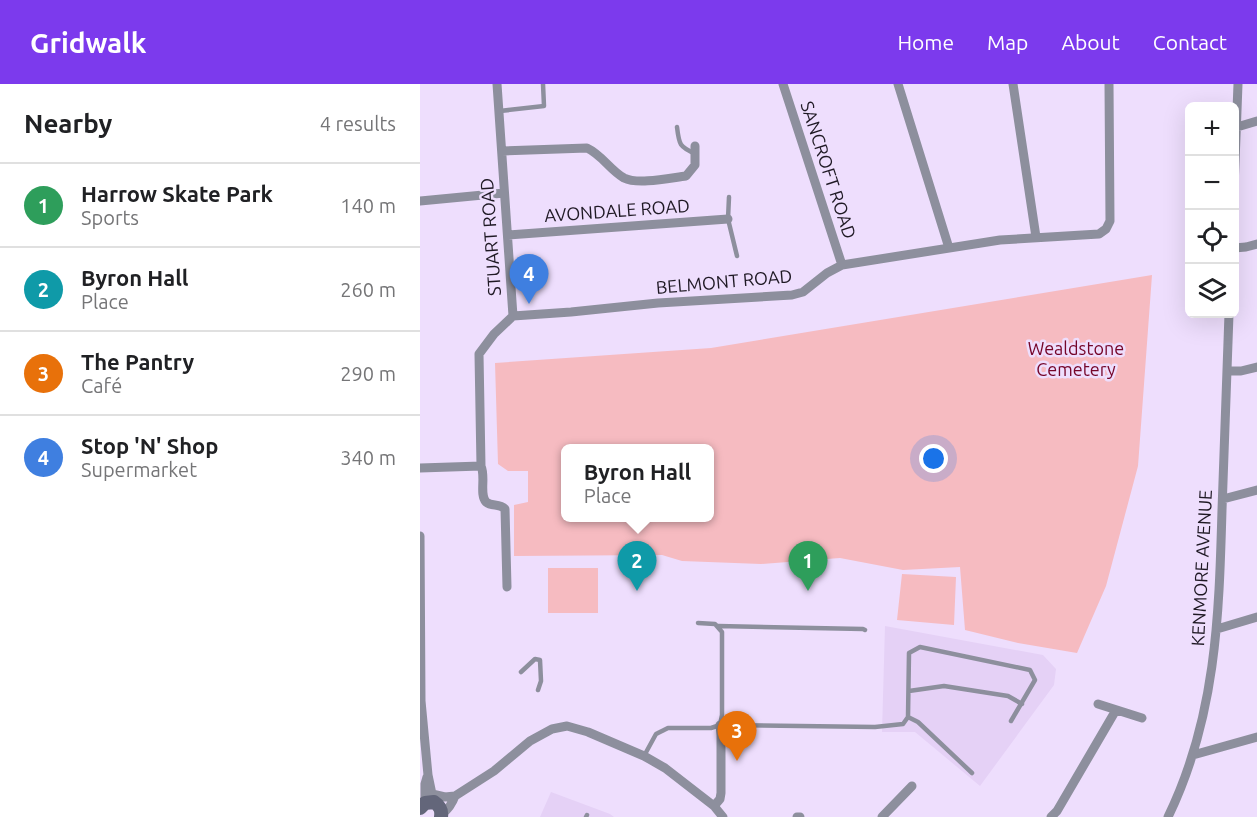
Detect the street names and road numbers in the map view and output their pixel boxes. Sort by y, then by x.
street label: SANCROFT ROAD [797,98,861,241]
street label: STUART ROAD [476,177,504,297]
street label: AVONDALE ROAD [543,195,690,225]
street label: BELMONT ROAD [655,265,793,297]
street label: KENMORE AVENUE [1187,489,1215,647]

